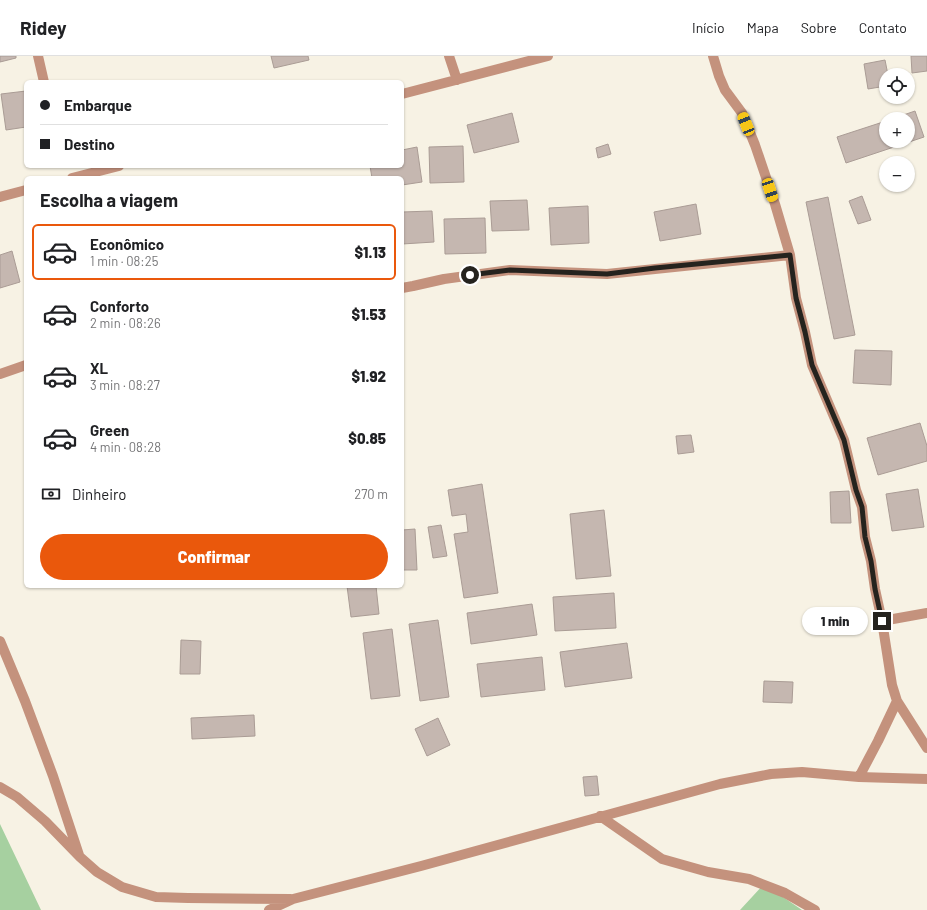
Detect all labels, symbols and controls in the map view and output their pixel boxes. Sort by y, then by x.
text: Ridey [20,16,67,39]
text: Início [692,19,725,36]
text: Mapa [747,19,779,36]
text: Sobre [801,19,837,36]
text: Contato [859,19,907,36]
map controls [879,68,915,192]
button: locate [879,68,915,104]
text: Embarque [64,96,132,114]
car [736,111,756,137]
button: + [879,112,915,148]
text: Destino [64,135,115,153]
button: − [879,156,915,192]
car [761,177,779,203]
text: Escolha a viagem [40,189,178,211]
icon: car [42,234,78,270]
text: Econômico [90,235,164,253]
text: $1.13 [354,243,386,261]
text: 1 min · 08:25 [90,253,158,269]
route start [461,266,479,284]
icon: car [42,296,78,332]
text: Conforto [90,297,149,315]
text: $1.53 [352,305,386,323]
text: 2 min · 08:26 [90,315,161,331]
icon: car [42,358,78,394]
text: XL [90,359,108,377]
text: $1.92 [351,367,386,385]
text: 3 min · 08:27 [90,377,160,393]
icon: car [42,420,78,456]
text: Green [90,421,129,439]
text: $0.85 [348,429,386,447]
text: 4 min · 08:28 [90,439,161,455]
icon: cash [40,483,62,505]
text: Dinheiro [72,485,127,503]
text: 270 m [354,486,388,502]
button: Confirmar [40,534,388,580]
callout: 1 min [802,607,868,635]
route end [873,612,891,630]
text: 1 min [821,613,849,629]

